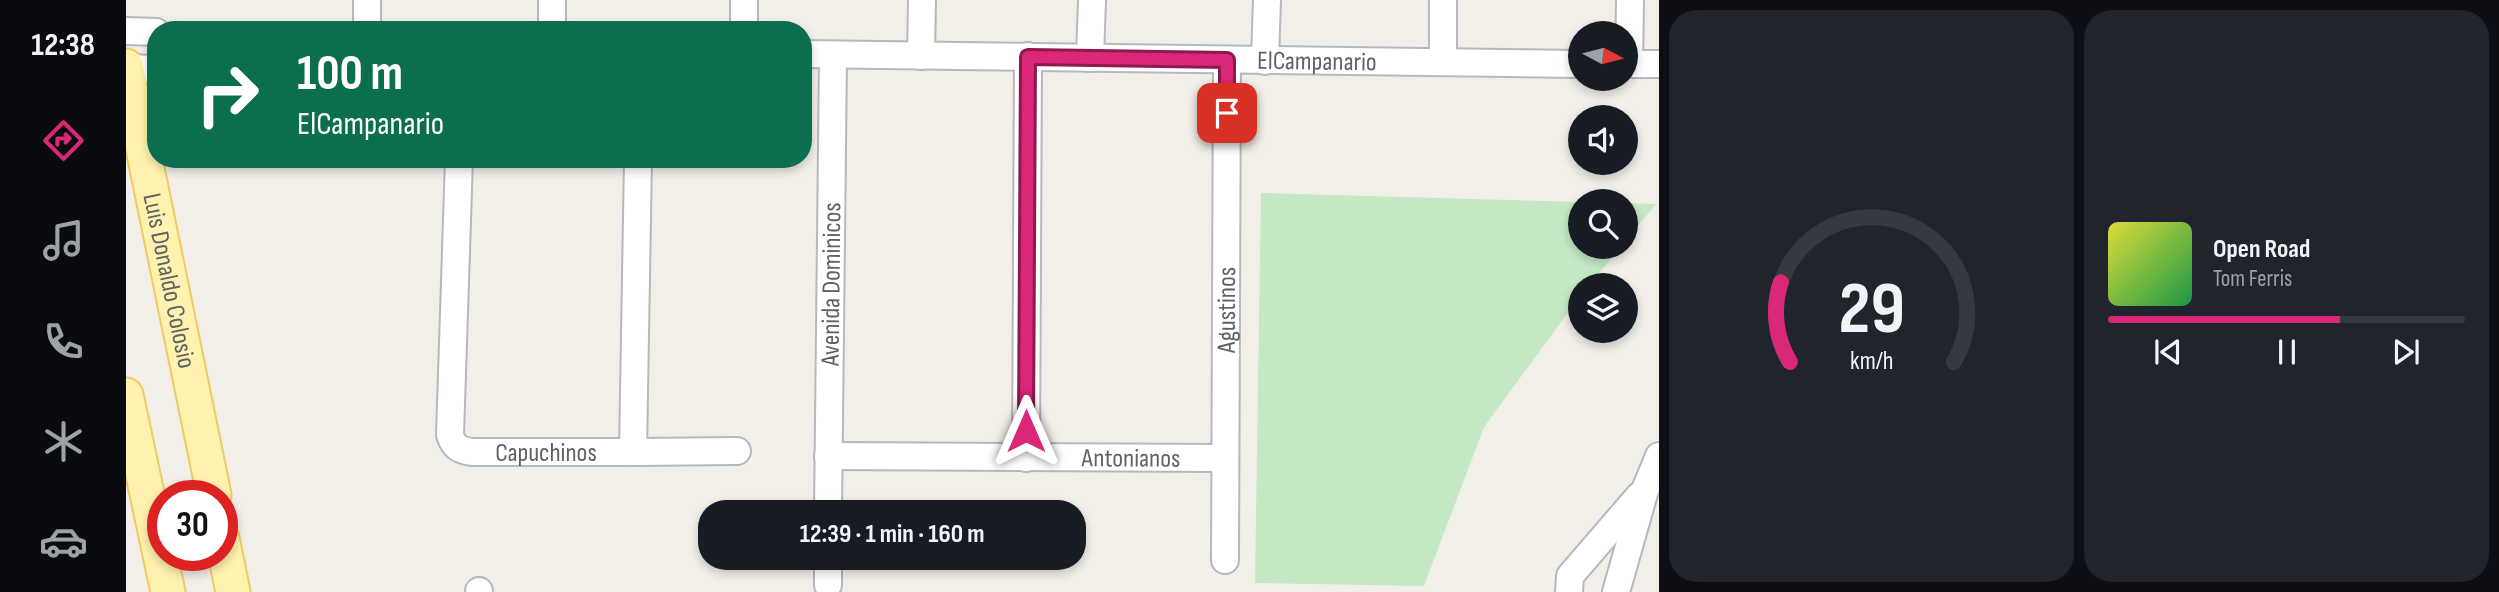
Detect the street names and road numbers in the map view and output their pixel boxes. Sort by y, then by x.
street label: ElCampanario [1257,46,1377,78]
street label: Luis Donaldo Colosio [135,191,202,371]
street label: Avenida Dominicos [816,202,848,367]
street label: Agustinos [1212,267,1243,354]
street label: Capuchinos [495,438,597,469]
street label: Antonianos [1081,443,1180,475]

